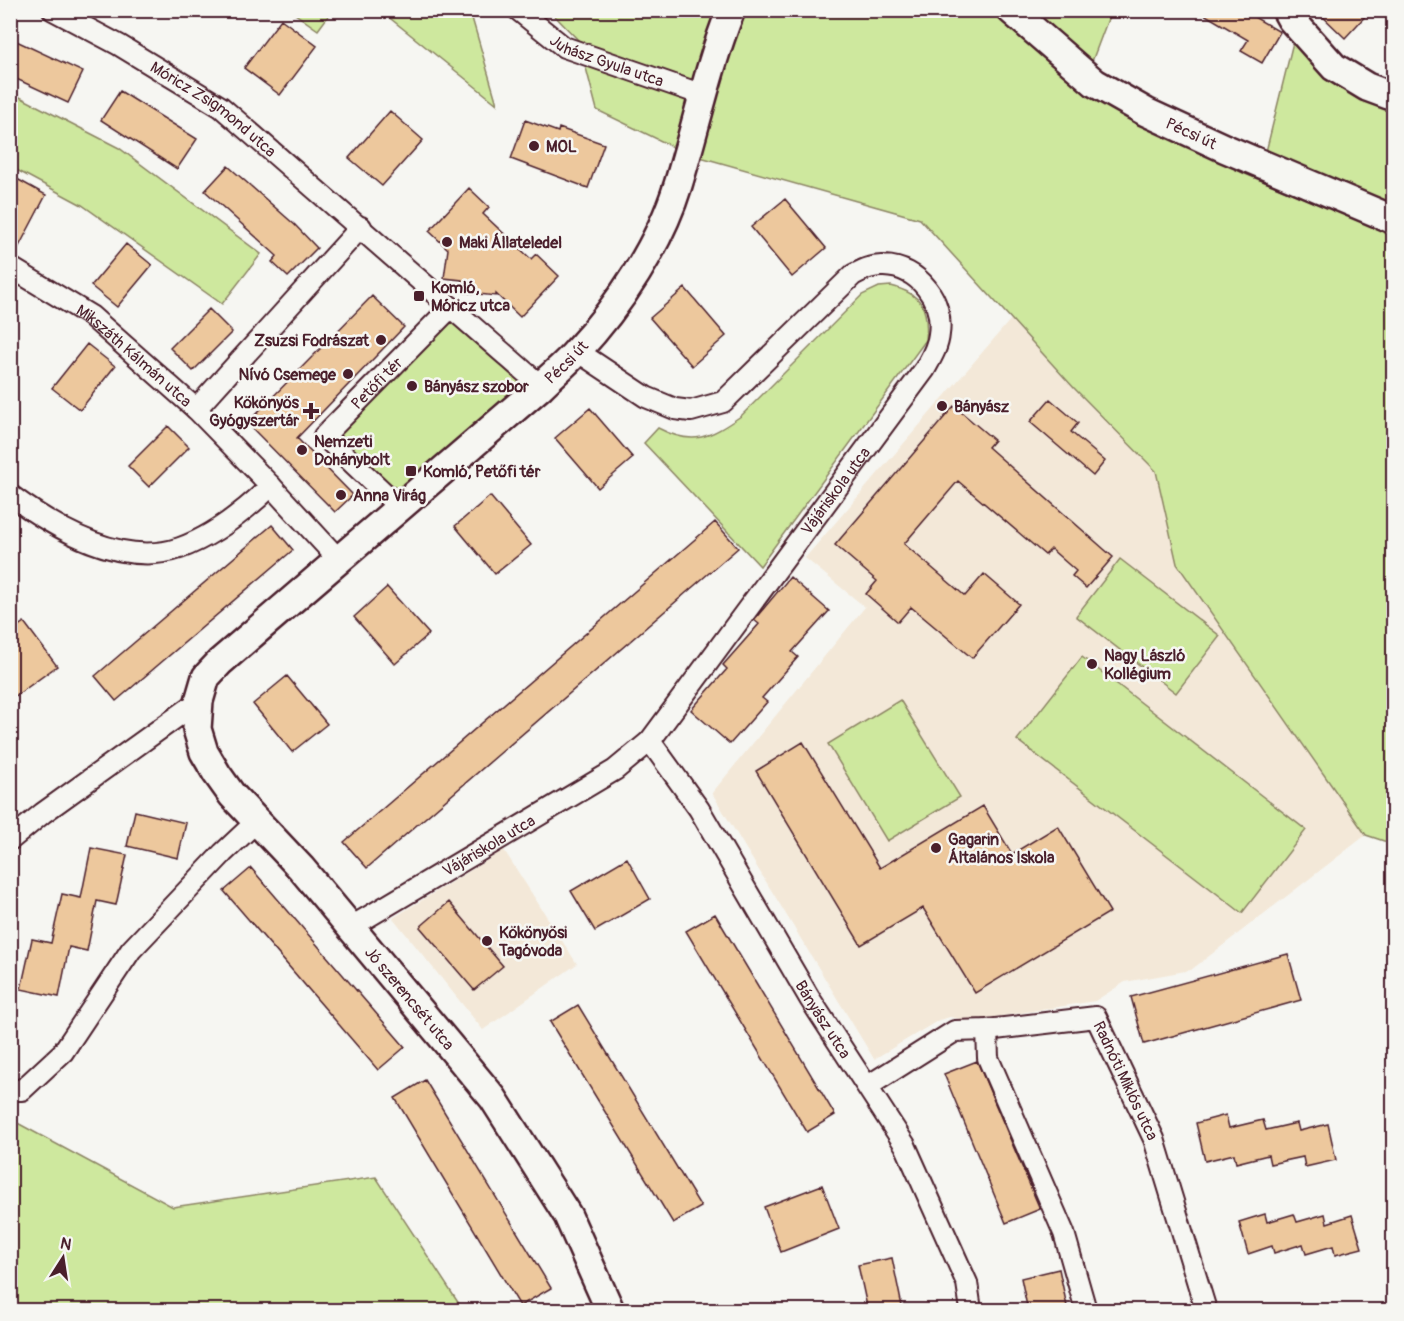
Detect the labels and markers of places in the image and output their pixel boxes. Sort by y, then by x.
place label: MOL [546,137,577,157]
marker: MOL [527,139,541,153]
place label: Maki Állateledel [459,232,562,253]
marker: Maki Állateledel [440,235,454,249]
place label: Komló, Móricz utca [431,278,510,316]
marker: Komló, Móricz utca [412,289,426,303]
place label: Zsuzsi Fodrászat [254,331,370,351]
marker: Zsuzsi Fodrászat [374,333,388,347]
place label: Nívó Csemege [238,365,337,385]
marker: Nívó Csemege [341,367,355,381]
place label: Bányász szobor [424,377,529,397]
marker: Bányász szobor [405,379,419,393]
place label: Kökönyös Gyógyszertár [209,393,300,431]
place label: Bányász [954,397,1010,417]
marker: Bányász [935,399,949,413]
marker: Kökönyös Gyógyszertár [304,404,318,418]
place label: Nemzeti Dohánybolt [314,432,390,470]
marker: Nemzeti Dohánybolt [295,443,309,457]
place label: Komló, Petőfi tér [423,462,541,482]
marker: Komló, Petőfi tér [404,464,418,478]
place label: Anna Virág [353,486,426,506]
marker: Anna Virág [334,488,348,502]
place label: Nagy László Kollégium [1104,646,1185,684]
marker: Nagy László Kollégium [1085,657,1099,671]
place label: Gagarin Általános Iskola [948,830,1055,868]
marker: Gagarin Általános Iskola [929,841,943,855]
place label: Kökönyösi Tagóvoda [498,923,567,961]
marker: Kökönyösi Tagóvoda [480,934,494,948]

